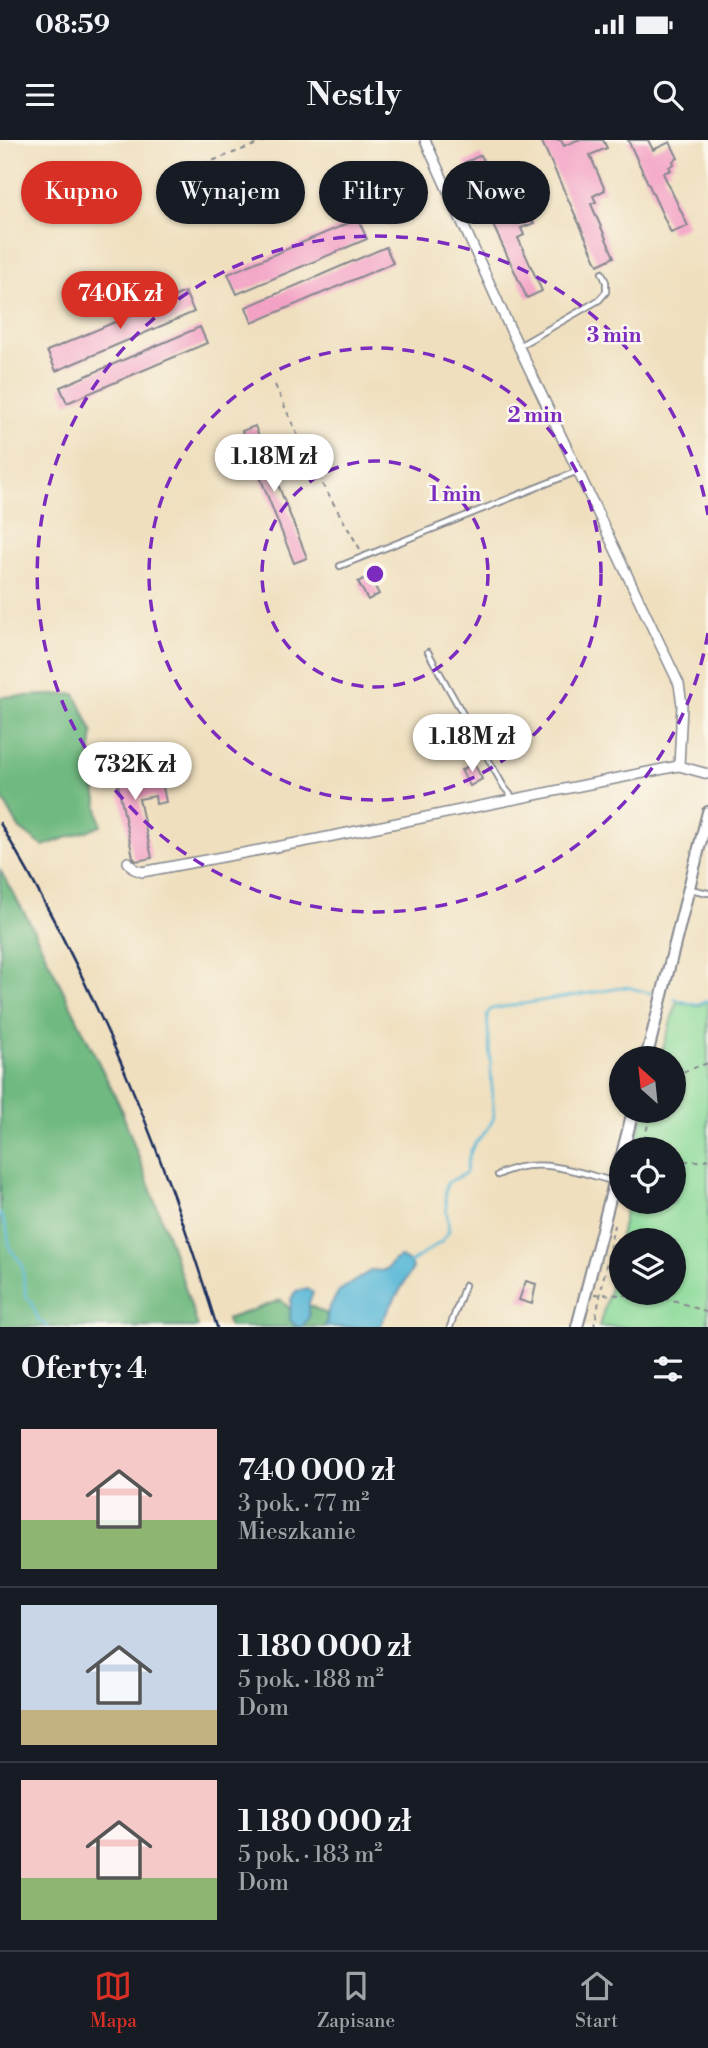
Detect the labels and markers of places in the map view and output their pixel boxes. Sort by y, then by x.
pin: 740K zł [55,272,185,331]
pin: 1.18M zł [202,434,346,494]
centre of rings [363,562,387,586]
pin: 1.18M zł [400,714,544,774]
pin: 732K zł [70,742,200,802]

